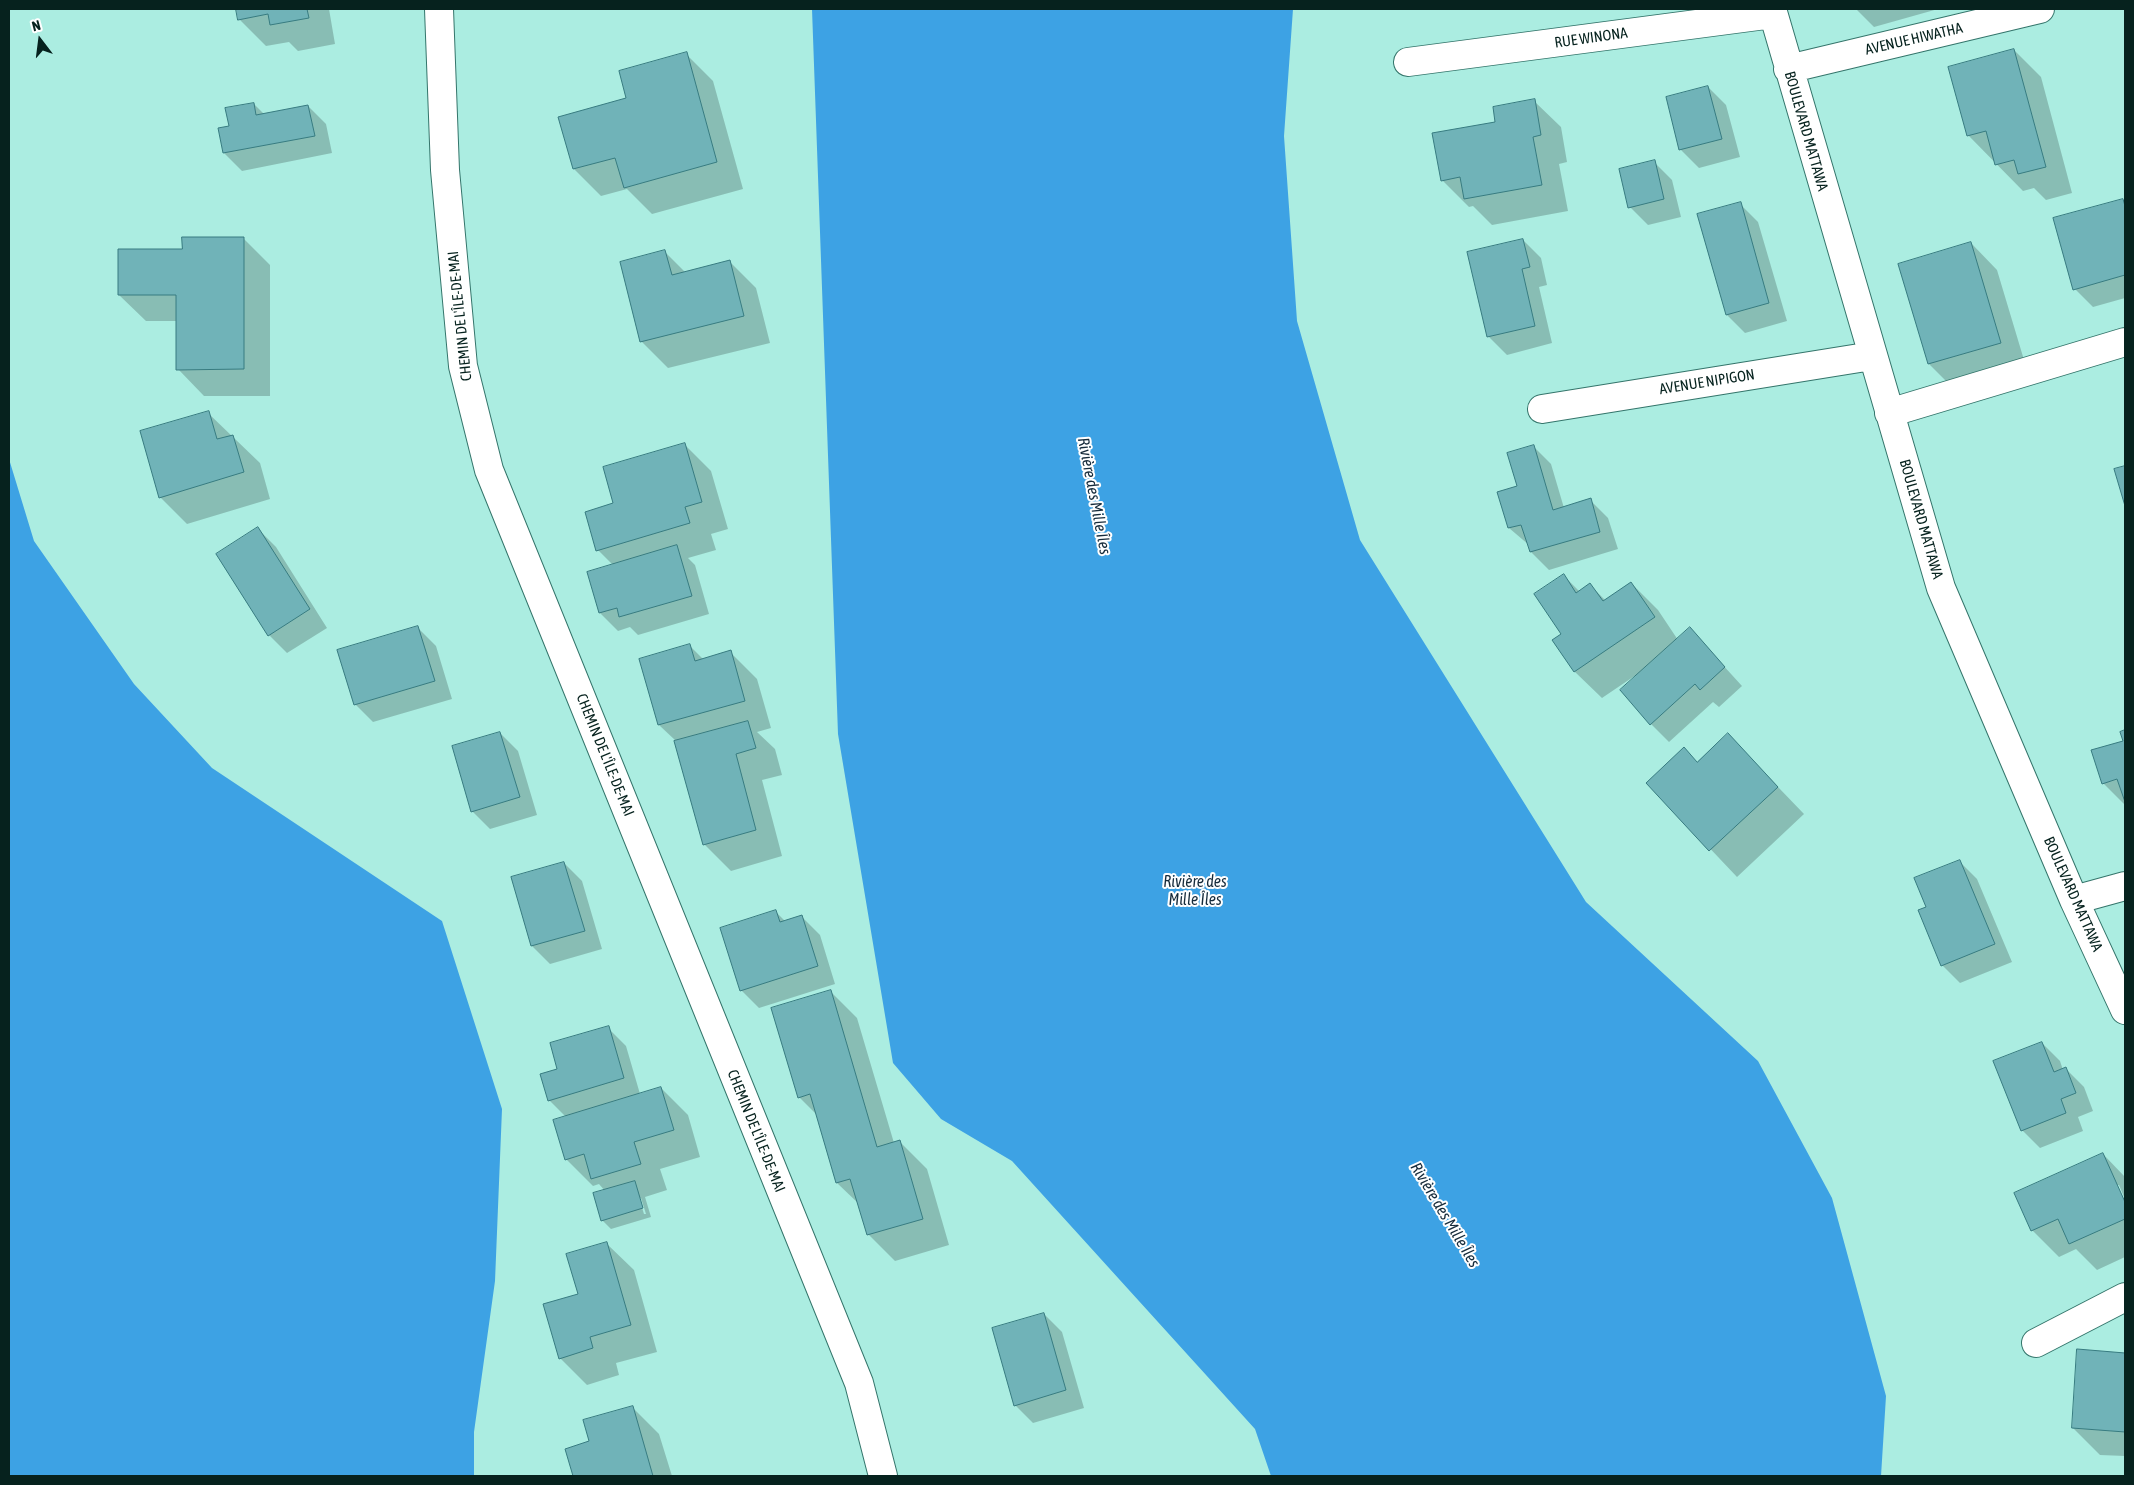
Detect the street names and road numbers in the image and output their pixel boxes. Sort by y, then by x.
street label: AVENUE HIWATHA [1864,19,1964,59]
street label: RUE WINONA [1553,24,1629,52]
street label: BOULEVARD MATTAWA [1780,69,1832,193]
street label: CHEMIN DE L'ÎLE-DE-MAI [444,250,476,382]
street label: AVENUE NIPIGON [1658,366,1756,398]
street label: BOULEVARD MATTAWA [1895,457,1947,581]
street label: CHEMIN DE L'ÎLE-DE-MAI [572,691,638,819]
street label: BOULEVARD MATTAWA [2040,834,2106,954]
street label: CHEMIN DE L'ÎLE-DE-MAI [723,1067,789,1195]

